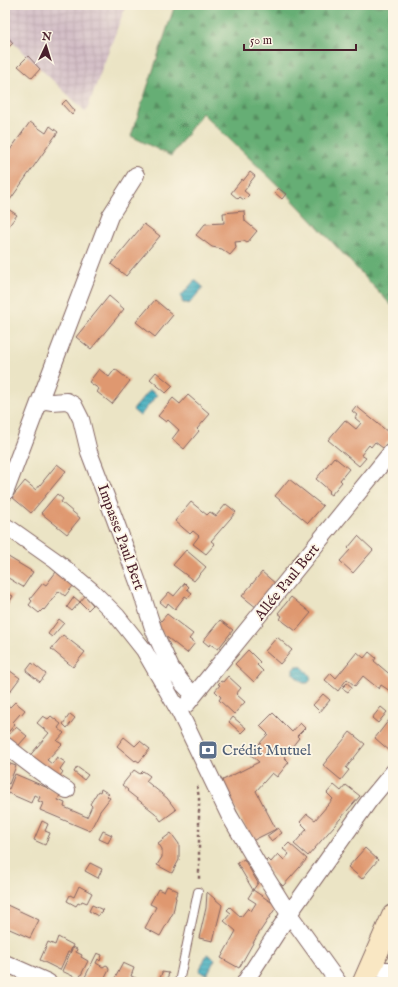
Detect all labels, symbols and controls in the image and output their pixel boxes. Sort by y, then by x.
north arrow [26,26,66,66]
scale bar [244,26,356,52]
text: N [40,30,52,44]
text: 50 m [250,33,272,48]
street label: Impasse Paul Bert [93,482,149,592]
street label: Allée Paul Bert [250,540,324,625]
bank icon: Crédit Mutuel [197,739,219,761]
place label: Crédit Mutuel [222,741,312,760]

